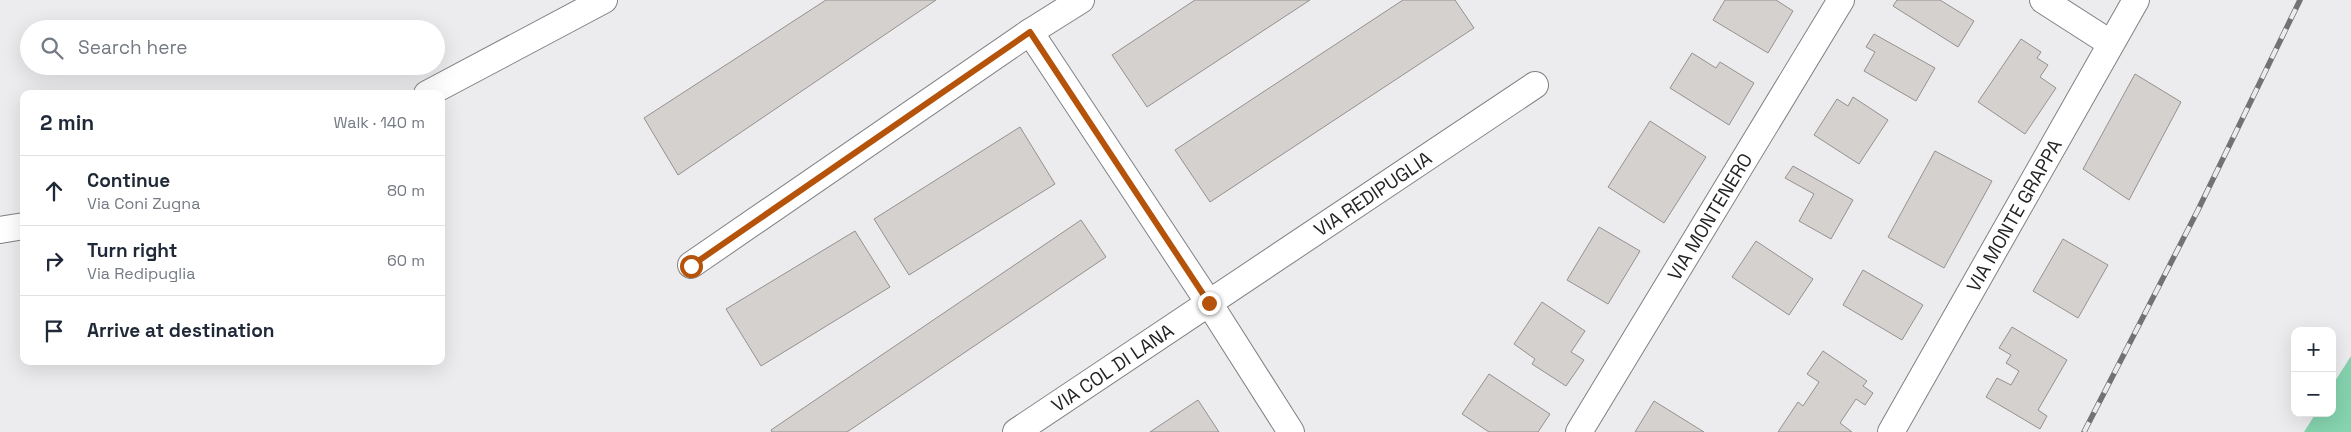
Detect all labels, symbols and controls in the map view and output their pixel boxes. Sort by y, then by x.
search box [20,20,445,75]
icon: search [38,34,66,62]
text: Search here [78,35,188,60]
text: 2 min [40,109,94,136]
text: Walk · 140 m [333,112,425,133]
street label: VIA MONTE GRAPPA [1961,134,2067,296]
street label: VIA REDIPUGLIA [1309,145,1436,242]
street label: VIA MONTENERO [1661,148,1758,285]
text: Continue [87,168,170,193]
icon: ahead [40,177,68,205]
text: 80 m [387,180,425,201]
text: Via Coni Zugna [87,193,200,214]
text: Turn right [87,238,177,263]
icon: right [40,247,68,275]
text: 60 m [387,250,425,271]
route start [680,255,703,278]
text: Via Redipuglia [87,263,195,284]
route end [1198,292,1221,315]
icon: arrive [40,317,68,345]
text: Arrive at destination [87,318,275,343]
street label: VIA COL DI LANA [1047,318,1178,417]
map controls [2291,327,2336,417]
button: + [2291,327,2336,372]
button: − [2291,372,2336,417]

